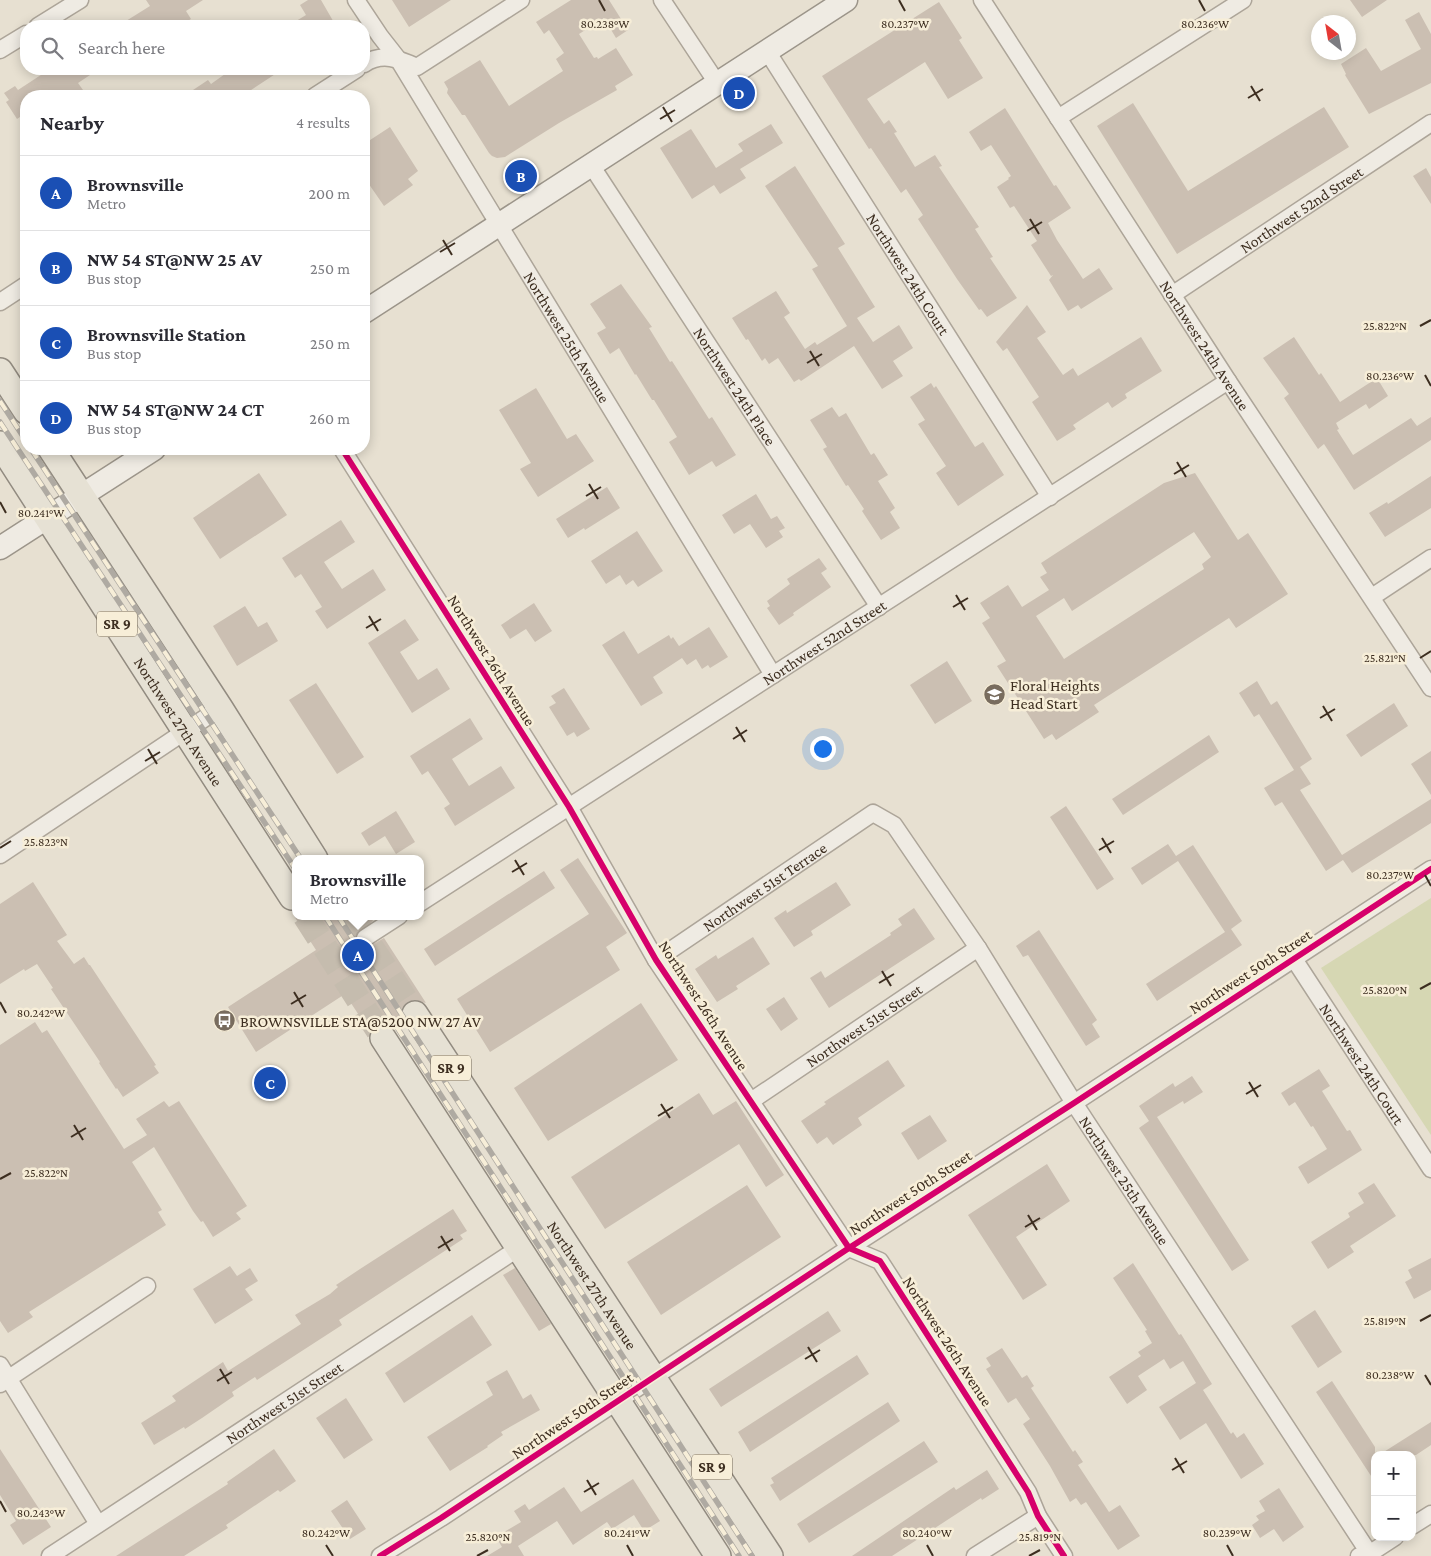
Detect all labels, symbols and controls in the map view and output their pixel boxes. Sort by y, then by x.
north arrow [1311,15,1356,60]
text: 80.238°W [581,17,629,31]
text: 80.237°W [881,17,929,31]
text: 80.236°W [1181,17,1229,31]
search box [20,20,370,75]
icon: search [38,34,66,62]
text: Search here [78,37,165,58]
pin: D [723,74,755,112]
text: Nearby [40,111,104,135]
text: 4 results [296,114,350,131]
pin: B [505,157,537,195]
street label: Northwest 52nd Street [1237,163,1366,256]
text: Brownsville [87,174,184,195]
text: A [51,185,61,202]
text: 200 m [308,185,350,202]
text: Metro [87,195,126,212]
street label: Northwest 24th Court [863,210,953,339]
text: NW 54 ST@NW 25 AV [87,249,262,270]
text: B [51,260,61,277]
text: 250 m [310,260,350,277]
street label: Northwest 25th Avenue [521,269,613,406]
text: Bus stop [87,270,141,287]
street label: Northwest 24th Avenue [1156,278,1253,413]
text: 25.822°N [1363,319,1407,333]
text: Brownsville Station [87,324,246,345]
street label: Northwest 24th Place [690,324,779,449]
text: C [51,335,61,352]
text: 250 m [310,335,350,352]
text: Bus stop [87,345,141,362]
text: 80.236°W [1366,369,1414,383]
text: NW 54 ST@NW 24 CT [87,399,264,420]
text: D [50,410,62,427]
text: 260 m [309,410,350,427]
text: Bus stop [87,420,141,437]
text: 80.241°W [18,506,64,520]
street label: Northwest 26th Avenue [444,592,539,729]
street label: Northwest 52nd Street [759,596,890,688]
road number: SR 9 [97,612,137,636]
text: 25.821°N [1364,651,1406,665]
street label: Northwest 27th Avenue [131,654,226,789]
place label: Floral Heights Head Start [1010,677,1100,712]
school or university icon: Floral Heights Head Start [982,682,1006,706]
your location [810,736,836,762]
text: 25.823°N [24,835,68,849]
street label: Northwest 51st Terrace [700,839,830,935]
popup [292,855,424,920]
text: 80.237°W [1366,868,1414,882]
text: Brownsville [310,869,406,890]
text: Metro [310,890,349,907]
street label: Northwest 50th Street [1186,925,1315,1017]
pin: A [342,936,374,974]
street label: Northwest 26th Avenue [655,937,752,1073]
street label: Northwest 51st Street [803,980,926,1070]
text: 25.820°N [1363,983,1408,997]
street label: Northwest 24th Court [1316,1000,1408,1128]
text: 80.242°W [17,1006,65,1020]
bus stop icon: BROWNSVILLE STA@5200 NW 27 AV [212,1009,236,1033]
place label: BROWNSVILLE STA@5200 NW 27 AV [240,1013,482,1031]
road number: SR 9 [431,1056,471,1080]
pin: C [254,1064,286,1102]
street label: Northwest 25th Avenue [1076,1113,1173,1248]
street label: Northwest 50th Street [846,1146,975,1238]
text: 25.822°N [24,1166,68,1180]
street label: Northwest 27th Avenue [544,1218,640,1353]
street label: Northwest 26th Avenue [899,1273,996,1409]
text: 25.819°N [1364,1314,1406,1328]
street label: Northwest 51st Street [223,1358,346,1447]
street label: Northwest 50th Street [509,1368,637,1462]
text: 80.238°W [1366,1368,1414,1382]
map controls [1371,1451,1416,1541]
button: + [1371,1451,1416,1496]
road number: SR 9 [692,1454,732,1480]
button: − [1371,1496,1416,1541]
text: 80.243°W [17,1506,65,1520]
text: 80.242°W [302,1526,350,1540]
text: 80.241°W [604,1526,650,1540]
text: 80.240°W [902,1526,952,1540]
text: 80.239°W [1203,1526,1251,1540]
text: 25.820°N [466,1530,511,1544]
text: 25.819°N [1019,1530,1061,1544]

